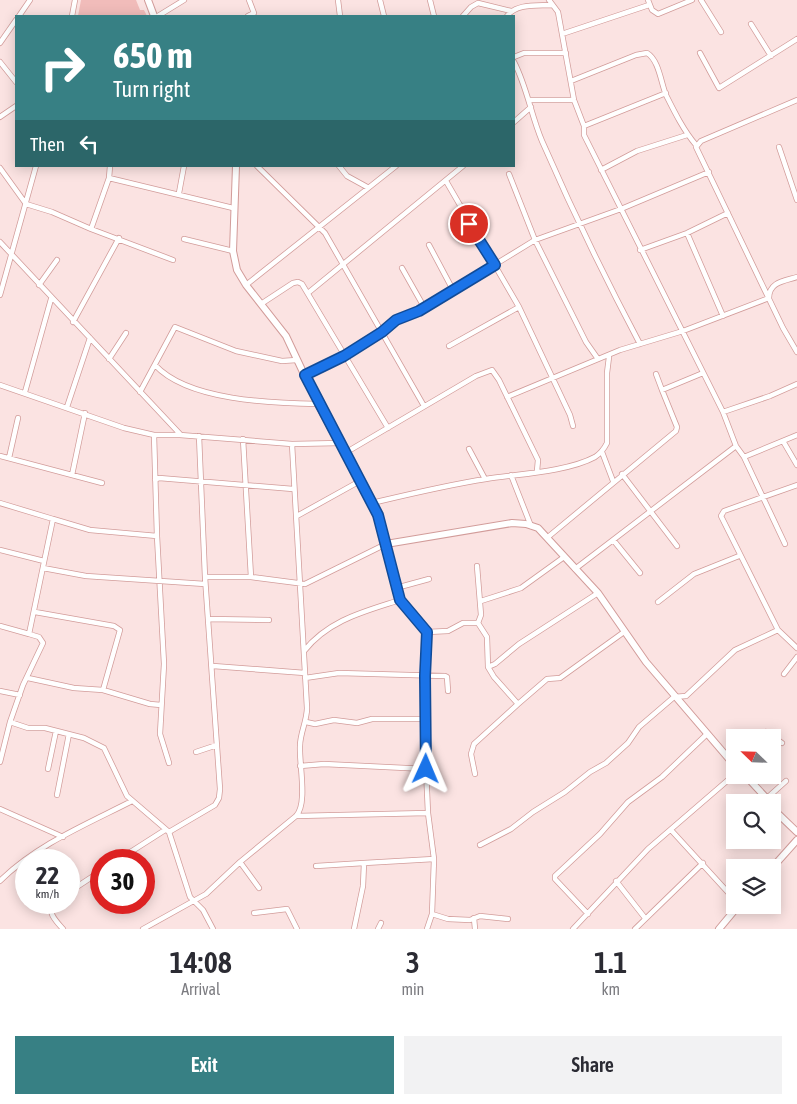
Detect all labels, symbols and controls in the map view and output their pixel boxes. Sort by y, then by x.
icon: right [30,35,95,100]
text: 650 m [113,35,192,75]
text: Turn right [113,76,190,102]
icon: left [75,130,103,158]
text: Then [30,133,65,155]
pin [448,203,490,245]
icon: arrive [455,210,483,238]
north arrow [726,729,781,784]
map controls [726,729,781,914]
position arrow [399,742,451,794]
button: search [726,794,781,849]
speed limit sign: 30 [90,849,155,914]
button: layers [726,859,781,914]
text: 22 [36,861,59,889]
text: km/h [36,887,59,901]
text: 14:08 [170,945,232,979]
text: 3 [406,945,420,979]
text: 1.1 [594,945,627,979]
text: Arrival [181,980,220,998]
text: min [401,980,424,998]
text: km [601,980,620,998]
button: Exit [15,1036,394,1094]
button: Share [404,1036,782,1094]

